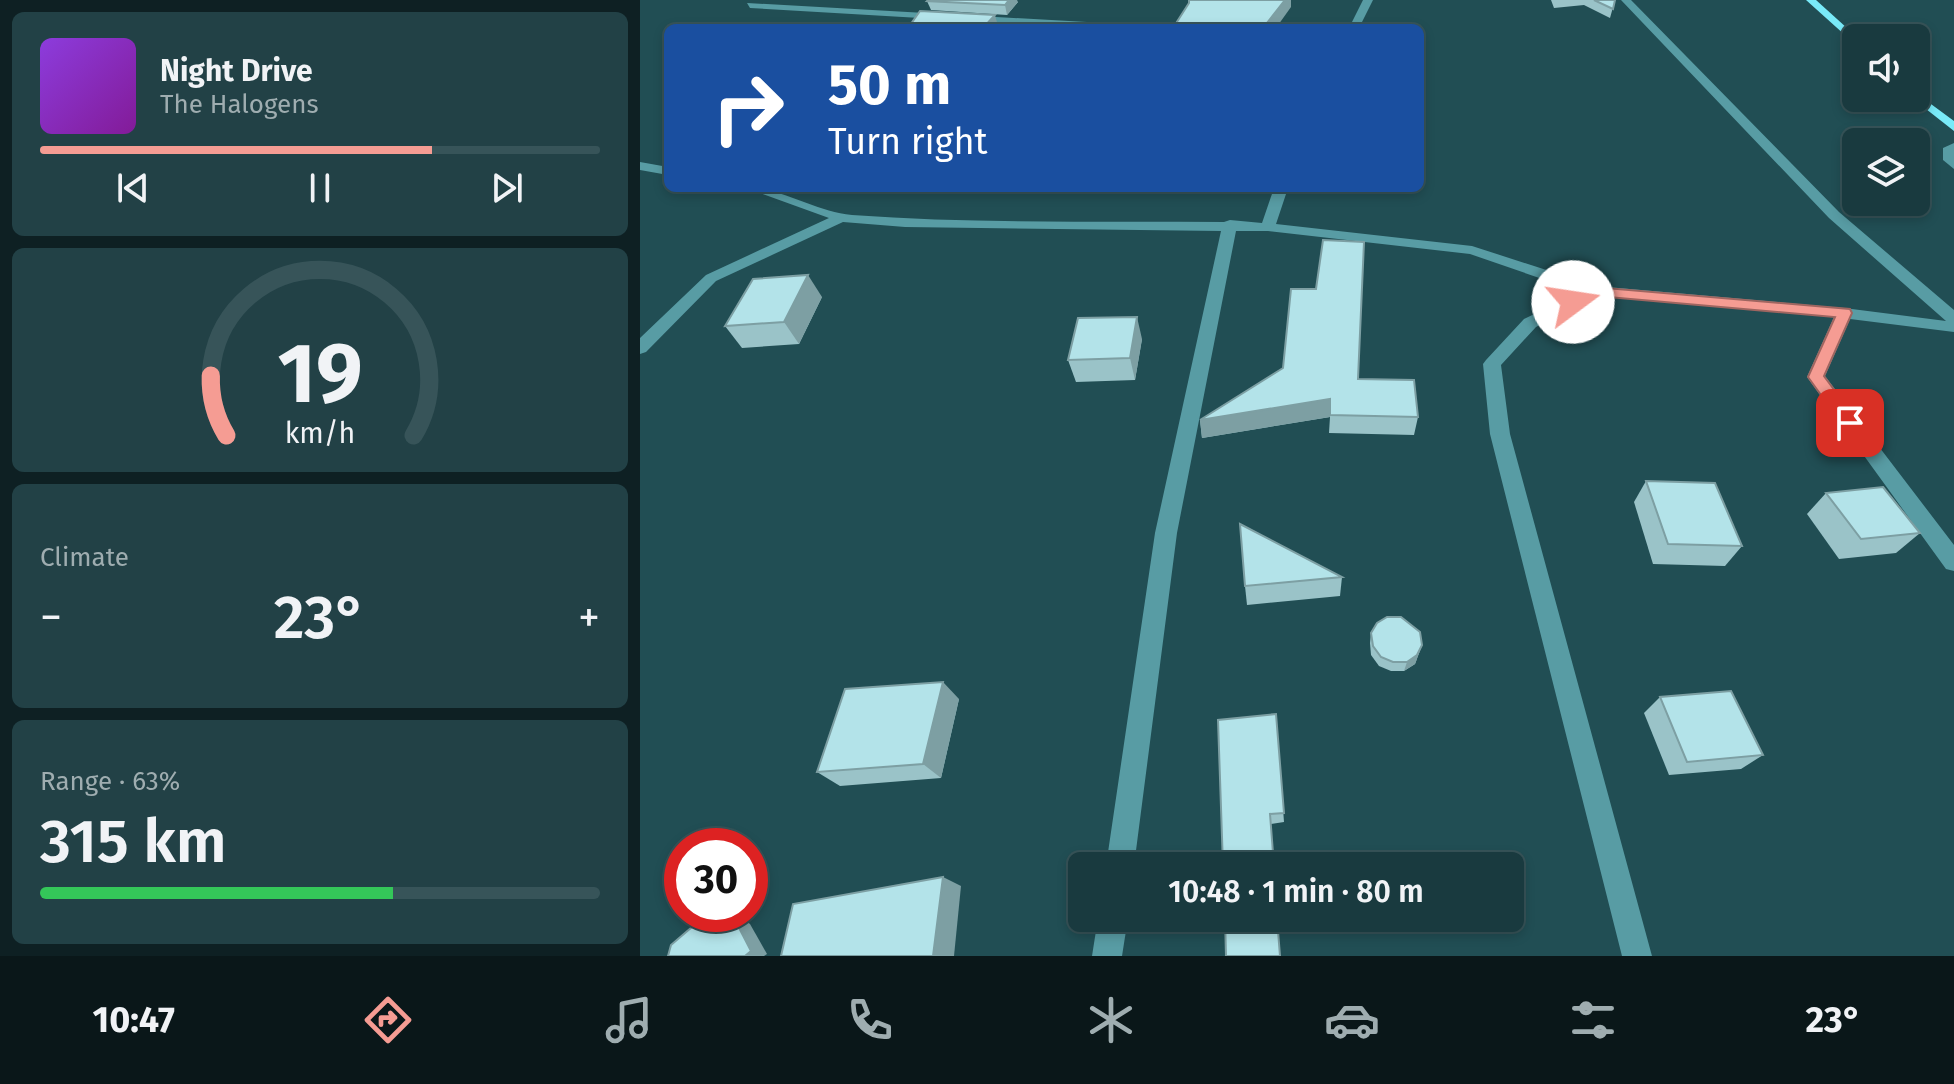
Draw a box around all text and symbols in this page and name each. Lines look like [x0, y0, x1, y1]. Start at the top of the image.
map controls [1842, 24, 1930, 216]
button: sound [1842, 24, 1930, 112]
text: 50 m [828, 52, 951, 119]
text: Night Drive [160, 53, 313, 89]
icon: right [696, 56, 800, 160]
text: The Halogens [160, 89, 319, 120]
text: Turn right [828, 120, 988, 164]
button: layers [1842, 128, 1930, 216]
icon: previous [111, 166, 155, 210]
icon: pause [298, 166, 342, 210]
icon: next [485, 166, 529, 210]
position arrow [1531, 260, 1615, 344]
text: 19 [277, 324, 363, 424]
pin [1816, 389, 1884, 457]
icon: arrive [1828, 401, 1872, 445]
text: km/h [285, 416, 355, 451]
text: Climate [40, 542, 129, 573]
text: 23° [274, 582, 366, 654]
text: − [40, 591, 62, 644]
text: + [578, 591, 600, 644]
text: Range · 63% [40, 766, 180, 797]
text: 315 km [40, 806, 227, 878]
speed limit sign: 30 [664, 828, 768, 932]
text: 10:48 · 1 min · 80 m [1168, 874, 1424, 910]
icon: directions [360, 992, 416, 1048]
icon: music [601, 992, 657, 1048]
icon: phone [842, 992, 898, 1048]
icon: climate [1083, 992, 1139, 1048]
icon: car [1324, 992, 1380, 1048]
icon: filters [1565, 992, 1621, 1048]
text: 10:47 [92, 998, 175, 1042]
text: 23° [1806, 998, 1861, 1042]

